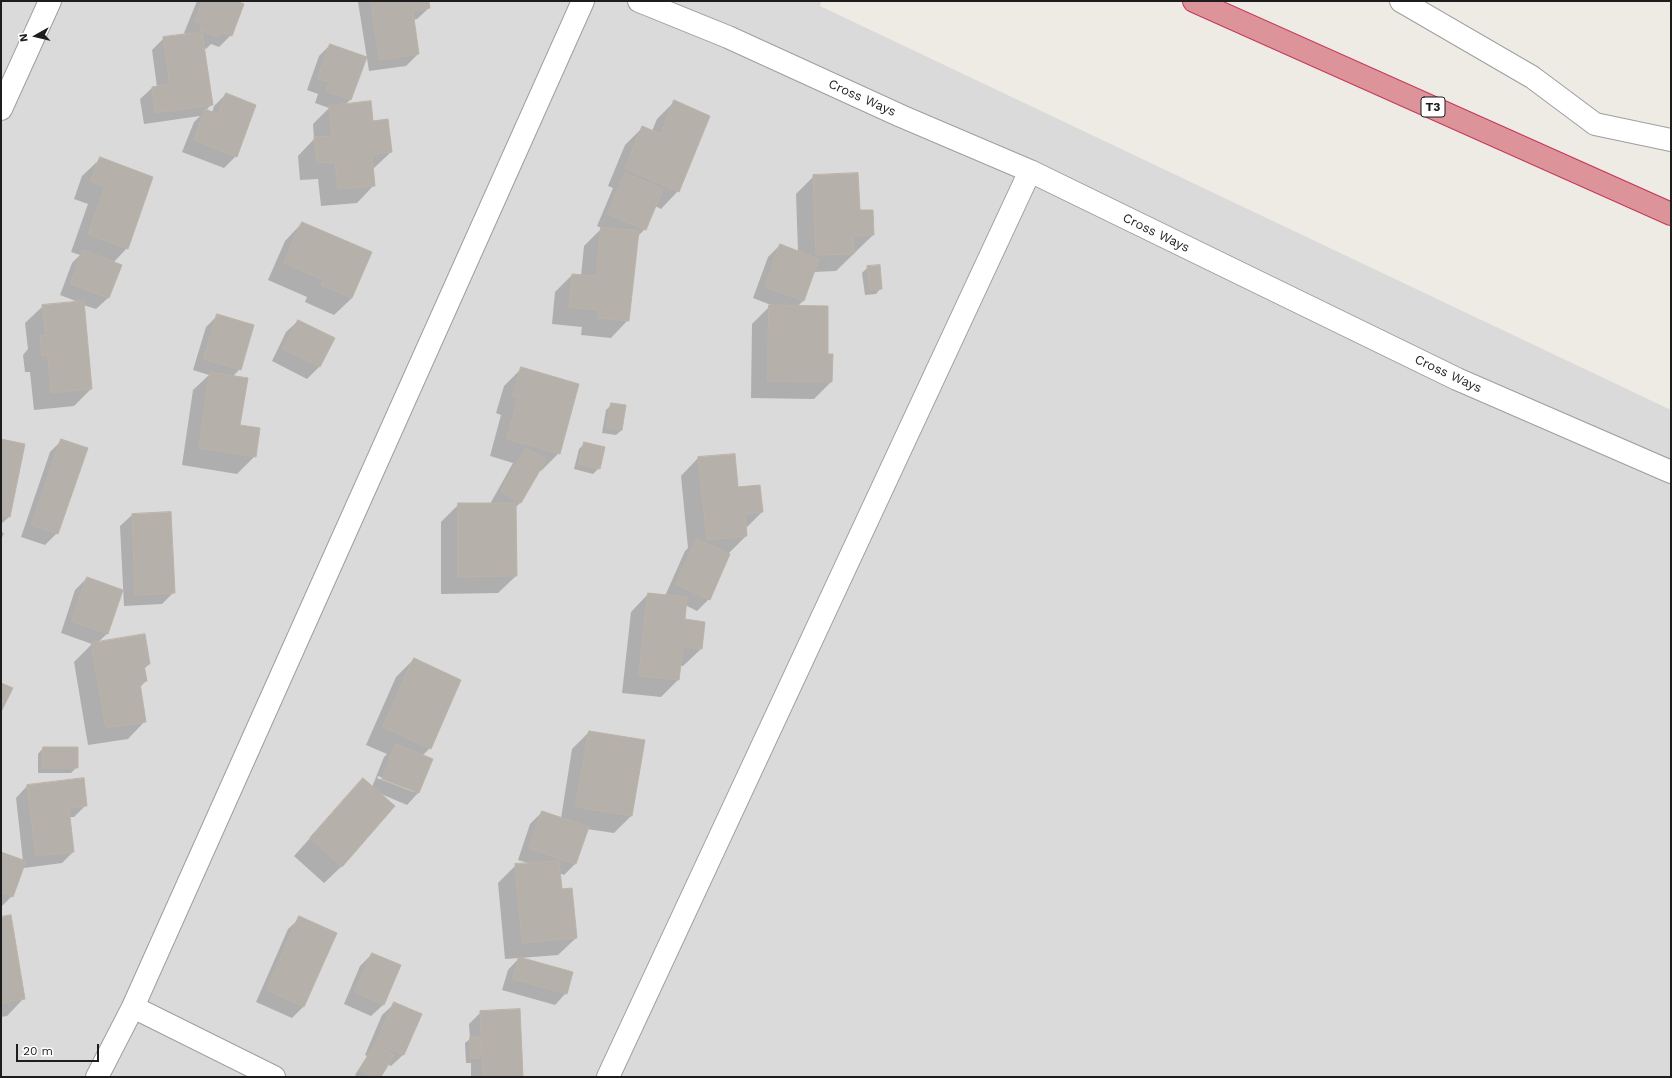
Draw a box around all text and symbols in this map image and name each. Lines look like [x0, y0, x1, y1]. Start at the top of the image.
north arrow [16, 16, 56, 56]
text: N [17, 33, 31, 43]
street label: Cross Ways [826, 76, 898, 120]
road number: T3 [1421, 97, 1445, 117]
street label: Cross Ways [1120, 210, 1192, 256]
street label: Cross Ways [1412, 352, 1484, 396]
scale bar [18, 1036, 101, 1062]
text: 20 m [23, 1044, 53, 1058]

